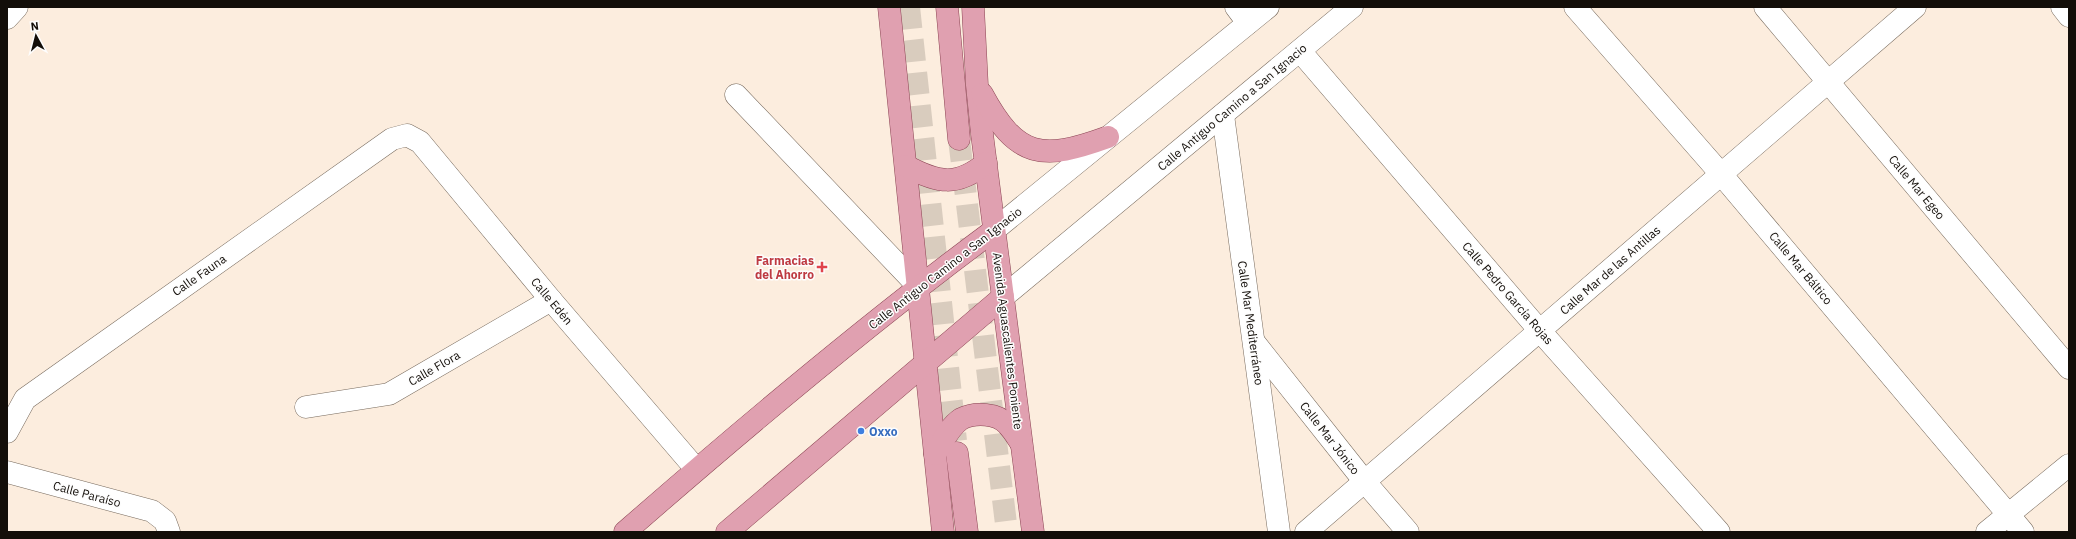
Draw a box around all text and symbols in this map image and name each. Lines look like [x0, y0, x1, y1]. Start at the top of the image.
north arrow [16, 16, 56, 56]
text: N [30, 19, 40, 34]
street label: Calle Antiguo Camino a San Ignacio [1154, 40, 1310, 174]
street label: Calle Mar Egeo [1886, 152, 1949, 223]
street label: Calle Antiguo Camino a San Ignacio [865, 203, 1025, 332]
street label: Calle Mar de las Antillas [1557, 222, 1663, 318]
street label: Calle Mar Báltico [1766, 229, 1836, 308]
street label: Calle Pedro García Rojas [1459, 239, 1557, 347]
street label: Calle Fauna [169, 251, 229, 299]
street label: Avenida Aguascalientes Poniente [990, 252, 1026, 431]
place label: Farmacias del Ahorro [755, 253, 814, 282]
street label: Calle Mar Mediterráneo [1235, 260, 1267, 386]
marker: Farmacias del Ahorro [817, 262, 827, 272]
street label: Calle Edén [528, 274, 576, 328]
street label: Calle Flora [405, 347, 463, 389]
street label: Calle Mar Jónico [1297, 399, 1363, 478]
place label: Oxxo [869, 424, 898, 439]
marker: Oxxo [856, 426, 866, 436]
street label: Calle Paraíso [51, 478, 123, 510]

